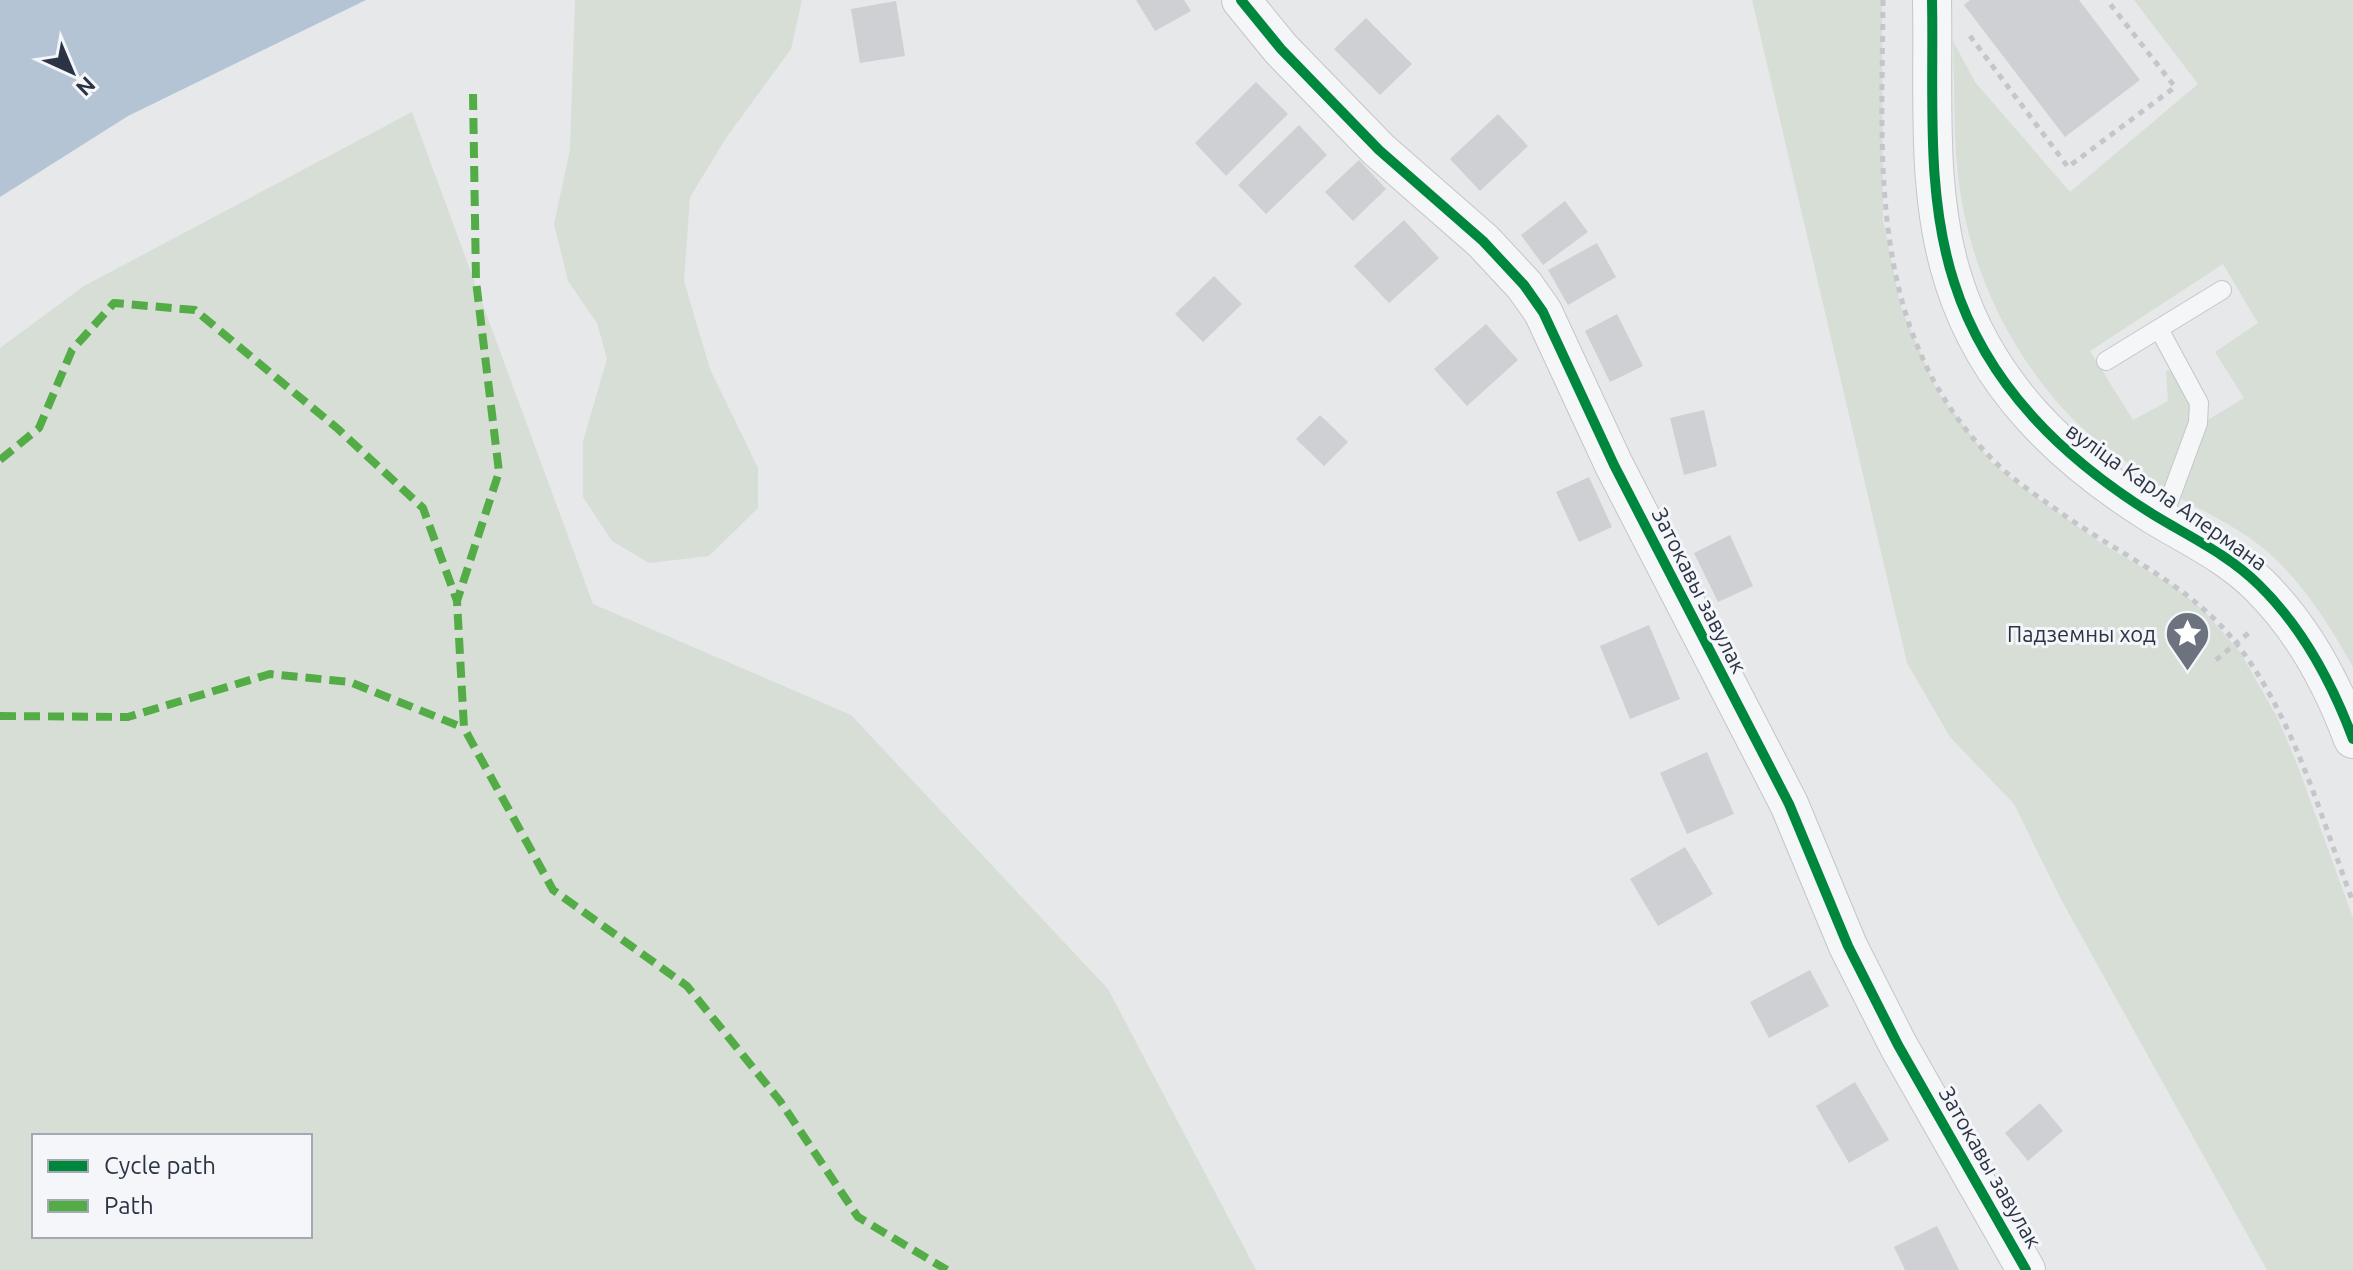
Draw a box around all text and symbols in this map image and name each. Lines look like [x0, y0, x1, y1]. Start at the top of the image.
north arrow [32, 32, 112, 112]
text: N [72, 72, 101, 101]
street label: вуліца Карла Апермана [2062, 417, 2272, 575]
street label: Затокавы завулак [1648, 503, 1752, 677]
place icon: Падземны ход [2163, 609, 2211, 672]
place label: Падземны ход [2007, 621, 2156, 646]
street label: Затокавы завулак [1935, 1082, 2047, 1252]
legend [32, 1134, 312, 1238]
text: Cycle path [104, 1152, 216, 1179]
text: Path [104, 1192, 154, 1219]

